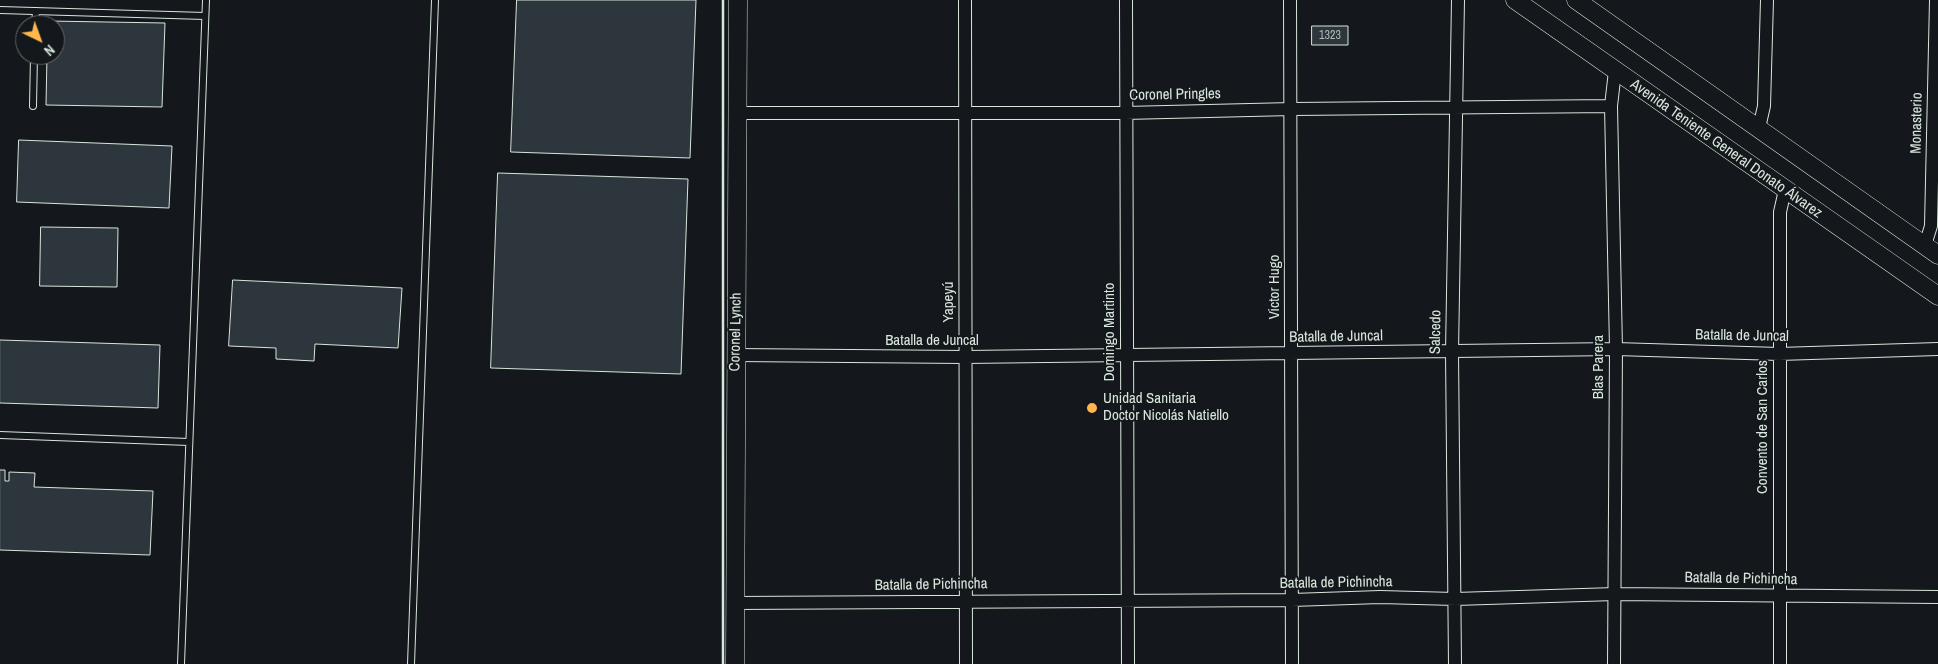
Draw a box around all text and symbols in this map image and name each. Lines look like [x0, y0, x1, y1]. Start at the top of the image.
north arrow [15, 15, 65, 65]
house number: 1323 [1319, 29, 1341, 43]
text: N [40, 41, 58, 60]
street label: Avenida Teniente General Donato Álvarez [1627, 76, 1825, 222]
street label: Coronel Pringles [1129, 85, 1221, 105]
street label: Monasterio [1907, 92, 1927, 154]
street label: Victor Hugo [1266, 255, 1284, 319]
street label: Yapeyú [940, 282, 958, 322]
street label: Domingo Martinto [1101, 283, 1119, 381]
street label: Coronel Lynch [726, 292, 746, 372]
street label: Salcedo [1427, 310, 1445, 354]
street label: Batalla de Juncal [1695, 326, 1789, 346]
street label: Batalla de Juncal [1289, 327, 1383, 347]
street label: Batalla de Juncal [885, 332, 979, 350]
street label: Blas Parera [1590, 335, 1608, 399]
street label: Convento de San Carlos [1754, 360, 1772, 494]
place label: Unidad Sanitaria Doctor Nicolás Natiello [1103, 390, 1229, 425]
marker: Unidad Sanitaria Doctor Nicolás Natiello [1085, 401, 1099, 415]
street label: Batalla de Pichincha [1684, 569, 1798, 589]
street label: Batalla de Pichincha [1279, 573, 1393, 593]
street label: Batalla de Pichincha [874, 575, 988, 595]

